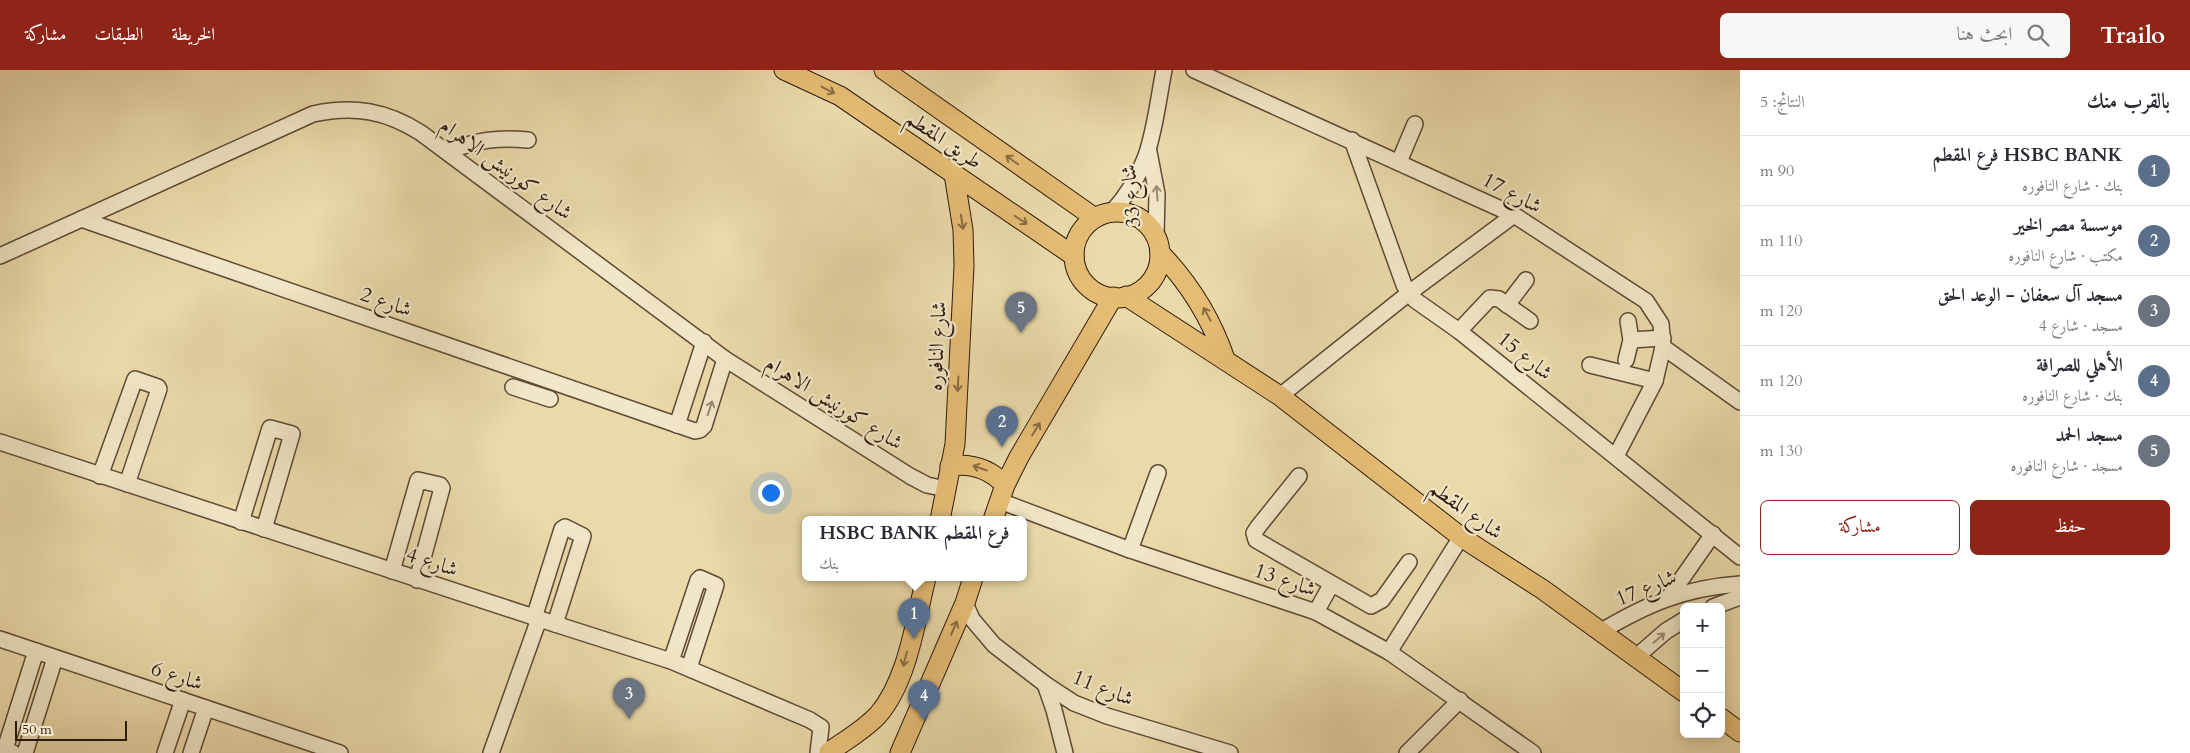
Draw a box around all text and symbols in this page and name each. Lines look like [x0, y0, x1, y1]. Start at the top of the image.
search box [1720, 13, 2070, 58]
text: Trailo [2100, 19, 2165, 52]
text: ابحث هنا [1957, 21, 2012, 47]
icon: search [2024, 21, 2052, 49]
text: مشاركة [25, 22, 66, 47]
text: الطبقات [94, 22, 143, 47]
text: الخريطة [171, 22, 215, 47]
one-way arrow [820, 86, 835, 95]
text: بالقرب منك [2087, 87, 2170, 116]
text: النتائج: 5 [1760, 91, 1805, 113]
street label: طريق المقطم [897, 104, 988, 180]
street label: شارع كورنيش الاهرام [432, 111, 578, 229]
text: HSBC BANK فرع المقطم [1933, 142, 2123, 168]
one-way arrow [1005, 155, 1019, 165]
text: 90 m [1760, 160, 1794, 182]
text: 1 [2150, 160, 2158, 182]
street label: شارع 33 [1114, 163, 1151, 229]
street label: شارع 17 [1476, 165, 1547, 223]
text: بنك · شارع النافوره [2022, 175, 2123, 197]
one-way arrow [1152, 186, 1161, 202]
text: موسسة مصر الخير [2014, 212, 2123, 238]
one-way arrow [957, 214, 967, 230]
one-way arrow [1014, 215, 1028, 225]
text: 110 m [1760, 230, 1802, 252]
text: 2 [2150, 230, 2158, 252]
text: مكتب · شارع النافوره [2008, 245, 2123, 267]
street label: شارع 2 [355, 280, 416, 327]
text: مسجد آل سعفان - الوعد الحق [1937, 282, 2123, 308]
pin: 5 [1005, 292, 1037, 333]
street label: شارع النافوره [920, 300, 957, 392]
text: 120 m [1760, 300, 1802, 322]
text: 3 [2150, 300, 2158, 322]
one-way arrow [1201, 308, 1211, 322]
text: مسجد · شارع 4 [2039, 315, 2123, 337]
street label: شارع 15 [1489, 325, 1559, 390]
street label: شارع كورنيش الاهرام [758, 349, 908, 460]
text: الأهلي للصرافة [2036, 352, 2123, 378]
text: 120 m [1760, 370, 1802, 392]
text: 4 [2150, 370, 2158, 392]
one-way arrow [953, 376, 962, 392]
text: بنك · شارع النافوره [2022, 385, 2123, 407]
one-way arrow [705, 400, 715, 416]
pin: 2 [986, 406, 1018, 447]
one-way arrow [1031, 422, 1041, 436]
text: مسجد الحمد [2055, 422, 2123, 448]
text: 130 m [1760, 440, 1802, 462]
text: 5 [2150, 440, 2158, 462]
text: مسجد · شارع النافوره [2011, 455, 2123, 477]
one-way arrow [972, 463, 988, 473]
street label: شارع المقطم [1420, 473, 1509, 551]
your location [758, 480, 784, 506]
button: مشاركة [1760, 500, 1960, 555]
button: حفظ [1970, 500, 2170, 555]
popup [802, 516, 1027, 581]
text: HSBC BANK فرع المقطم [819, 520, 1010, 546]
street label: شارع 4 [401, 540, 462, 587]
text: بنك [819, 553, 839, 575]
street label: شارع 13 [1249, 556, 1320, 607]
street label: شارع 17 [1611, 563, 1682, 616]
pin: 1 [898, 598, 930, 639]
map controls [1680, 603, 1725, 738]
button: + [1680, 603, 1725, 648]
one-way arrow [949, 621, 959, 636]
one-way arrow [1652, 632, 1665, 643]
button: − [1680, 648, 1725, 693]
one-way arrow [900, 650, 909, 666]
street label: شارع 6 [146, 654, 207, 701]
street label: شارع 11 [1067, 663, 1138, 716]
pin: 3 [613, 678, 645, 719]
pin: 4 [908, 680, 940, 721]
button: locate [1680, 693, 1725, 738]
scale bar [15, 718, 128, 741]
text: 50 m [22, 720, 52, 739]

